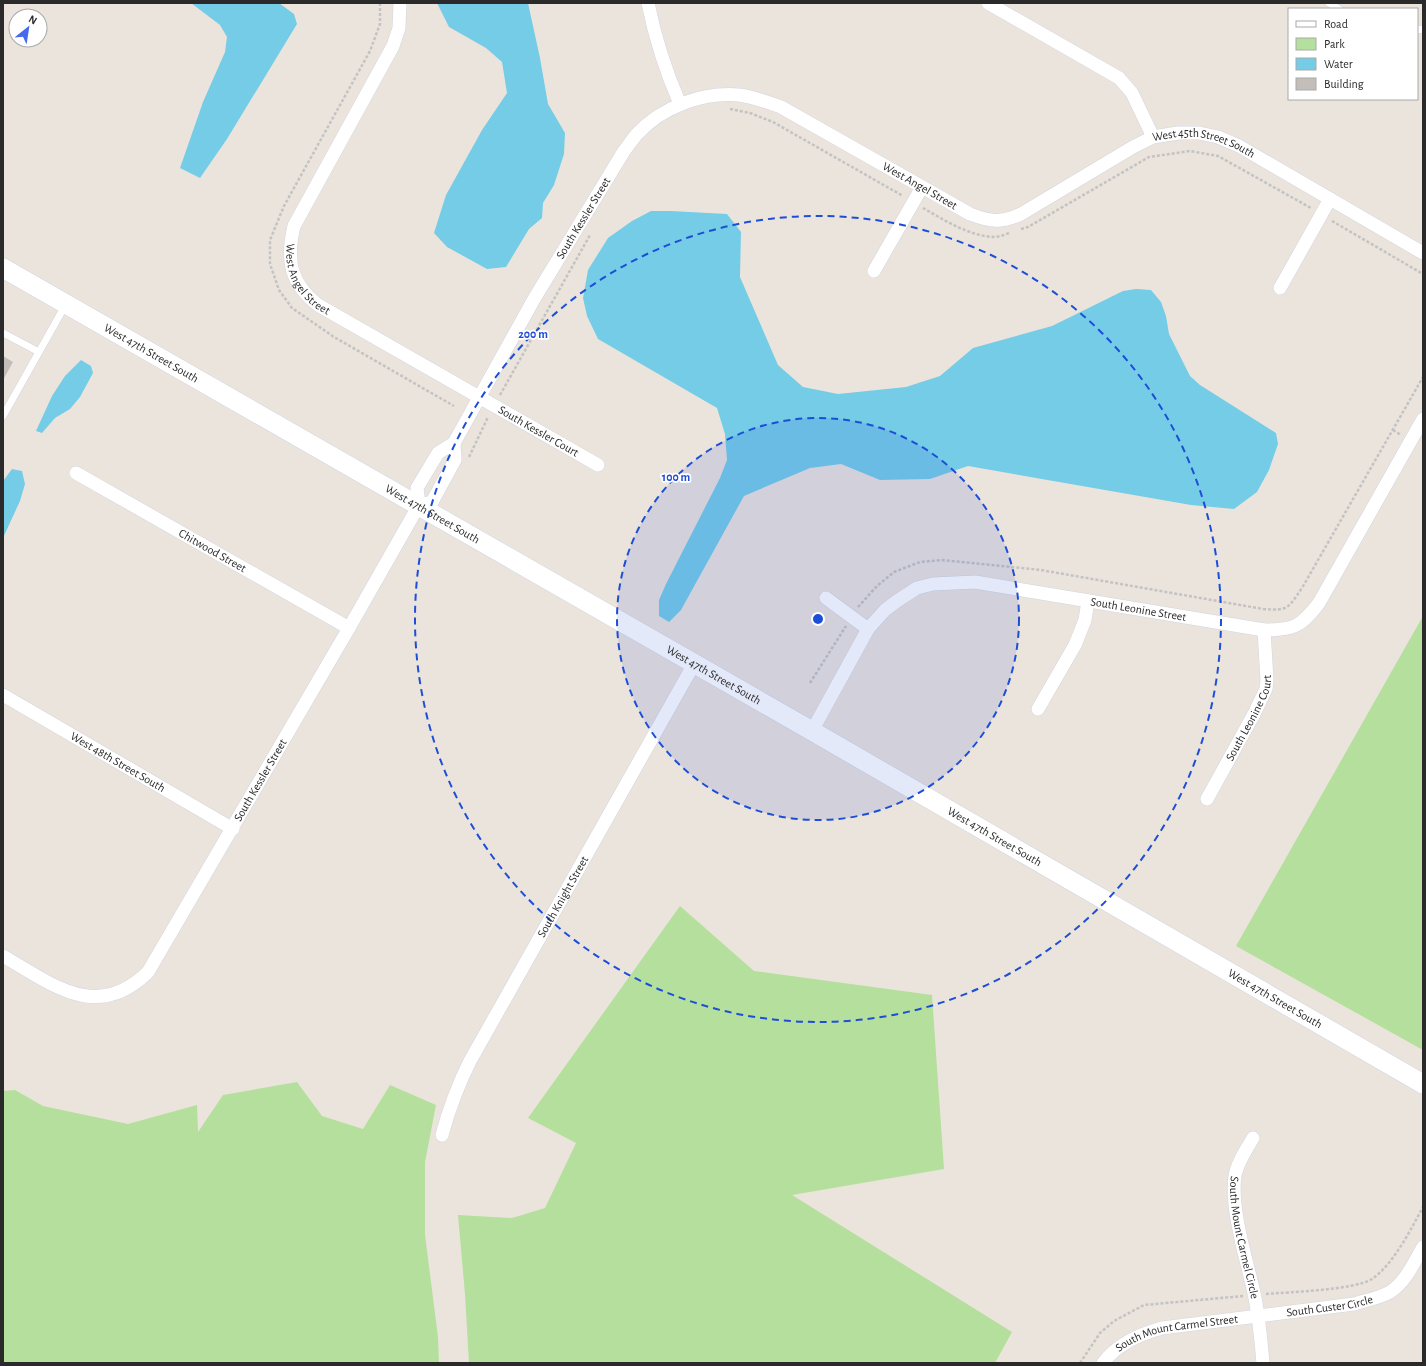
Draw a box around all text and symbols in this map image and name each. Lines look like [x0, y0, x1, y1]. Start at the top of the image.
north arrow [8, 8, 48, 48]
legend [1288, 8, 1418, 100]
text: N [27, 13, 39, 26]
text: Road [1324, 18, 1348, 30]
text: Park [1324, 38, 1345, 50]
text: Water [1324, 58, 1353, 70]
text: Building [1324, 78, 1364, 90]
street label: West 45th Street South [1151, 127, 1257, 160]
street label: West Angel Street [881, 160, 959, 212]
street label: South Kessler Street [554, 175, 613, 261]
street label: West Angel Street [284, 243, 332, 317]
street label: West 47th Street South [102, 321, 201, 385]
text: 200 m [518, 328, 548, 340]
street label: South Kessler Court [496, 403, 581, 459]
text: 100 m [662, 471, 690, 483]
street label: West 47th Street South [383, 482, 482, 546]
street label: Chitwood Street [177, 527, 248, 574]
street label: South Leonine Street [1090, 595, 1187, 623]
centre of rings [811, 612, 825, 626]
street label: West 47th Street South [665, 643, 763, 707]
street label: South Leonine Court [1223, 674, 1273, 763]
street label: West 48th Street South [69, 730, 167, 794]
street label: South Kessler Street [232, 737, 289, 823]
street label: West 47th Street South [945, 805, 1044, 868]
street label: South Knight Street [535, 854, 590, 939]
street label: West 47th Street South [1226, 967, 1324, 1030]
street label: South Mount Carmel Circle [1228, 1176, 1261, 1300]
street label: South Custer Circle [1286, 1293, 1374, 1318]
street label: South Mount Carmel Street [1113, 1313, 1239, 1354]

